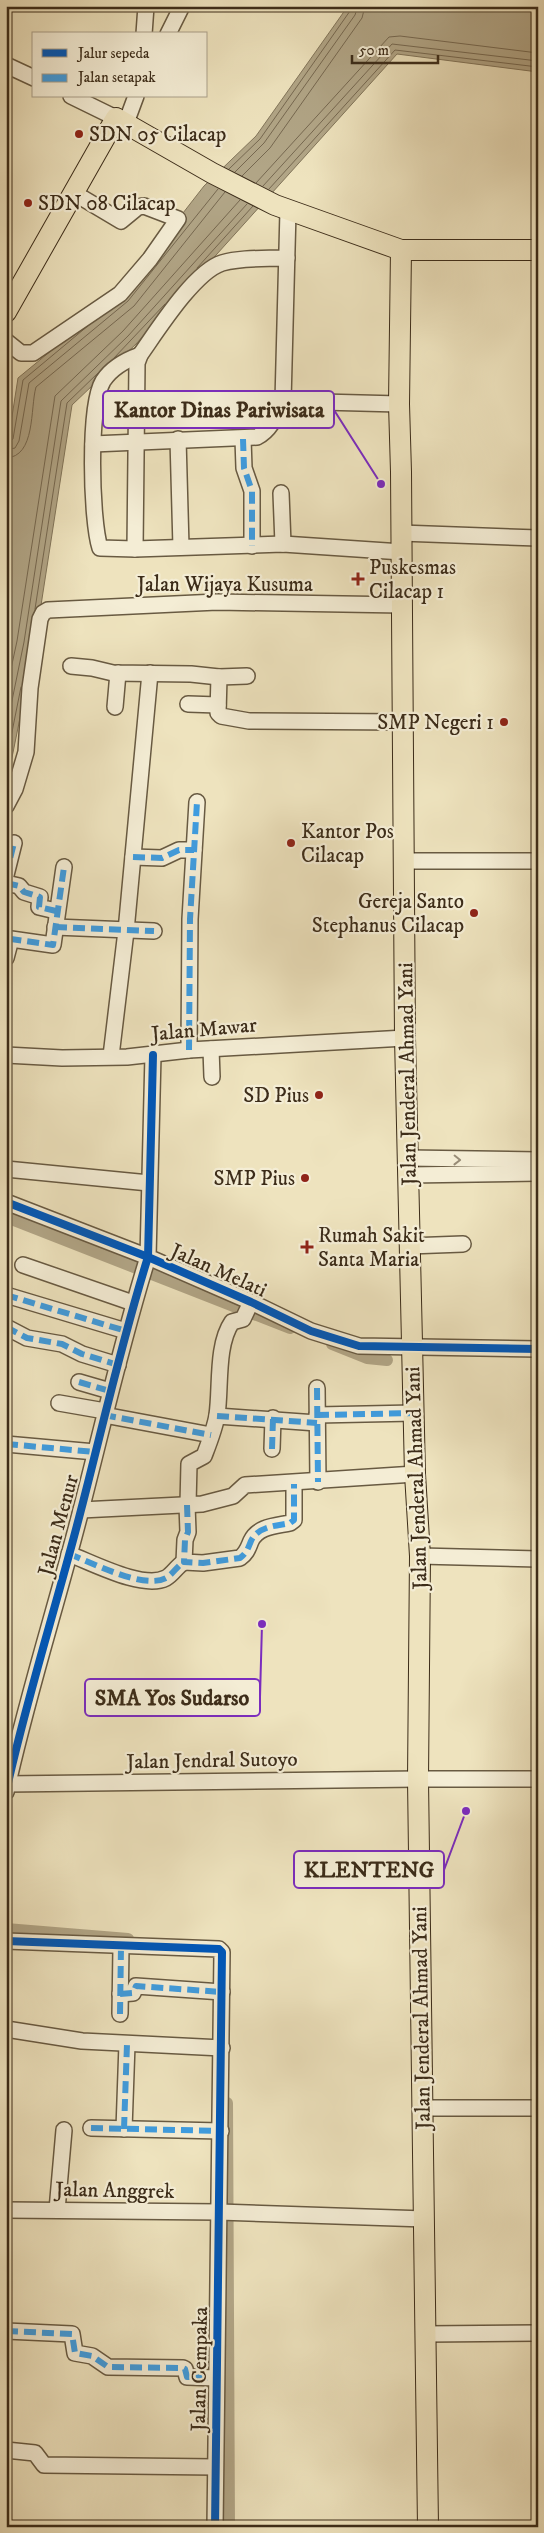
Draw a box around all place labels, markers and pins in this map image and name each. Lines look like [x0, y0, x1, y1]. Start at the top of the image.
place label: SDN 05 Cilacap [89, 122, 226, 148]
marker: SDN 05 Cilacap [73, 128, 85, 140]
place label: SDN 08 Cilacap [38, 191, 175, 217]
marker: SDN 08 Cilacap [22, 197, 34, 209]
callout: Kantor Dinas Pariwisata [103, 391, 334, 428]
place label: Puskesmas Cilacap 1 [369, 555, 456, 605]
marker: Puskesmas Cilacap 1 [351, 572, 365, 586]
place label: SMP Negeri 1 [377, 710, 494, 736]
marker: SMP Negeri 1 [498, 716, 510, 728]
place label: Kantor Pos Cilacap [301, 819, 394, 869]
marker: Kantor Pos Cilacap [285, 837, 297, 849]
place label: Gereja Santo Stephanus Cilacap [312, 889, 464, 939]
marker: Gereja Santo Stephanus Cilacap [468, 907, 480, 919]
place label: SD Pius [243, 1083, 309, 1109]
marker: SD Pius [313, 1089, 325, 1101]
place label: SMP Pius [213, 1166, 295, 1192]
marker: SMP Pius [299, 1172, 311, 1184]
place label: Rumah Sakit Santa Maria [318, 1223, 425, 1273]
marker: Rumah Sakit Santa Maria [300, 1240, 314, 1254]
callout: SMA Yos Sudarso [85, 1679, 260, 1716]
callout: KLENTENG [294, 1851, 444, 1888]

